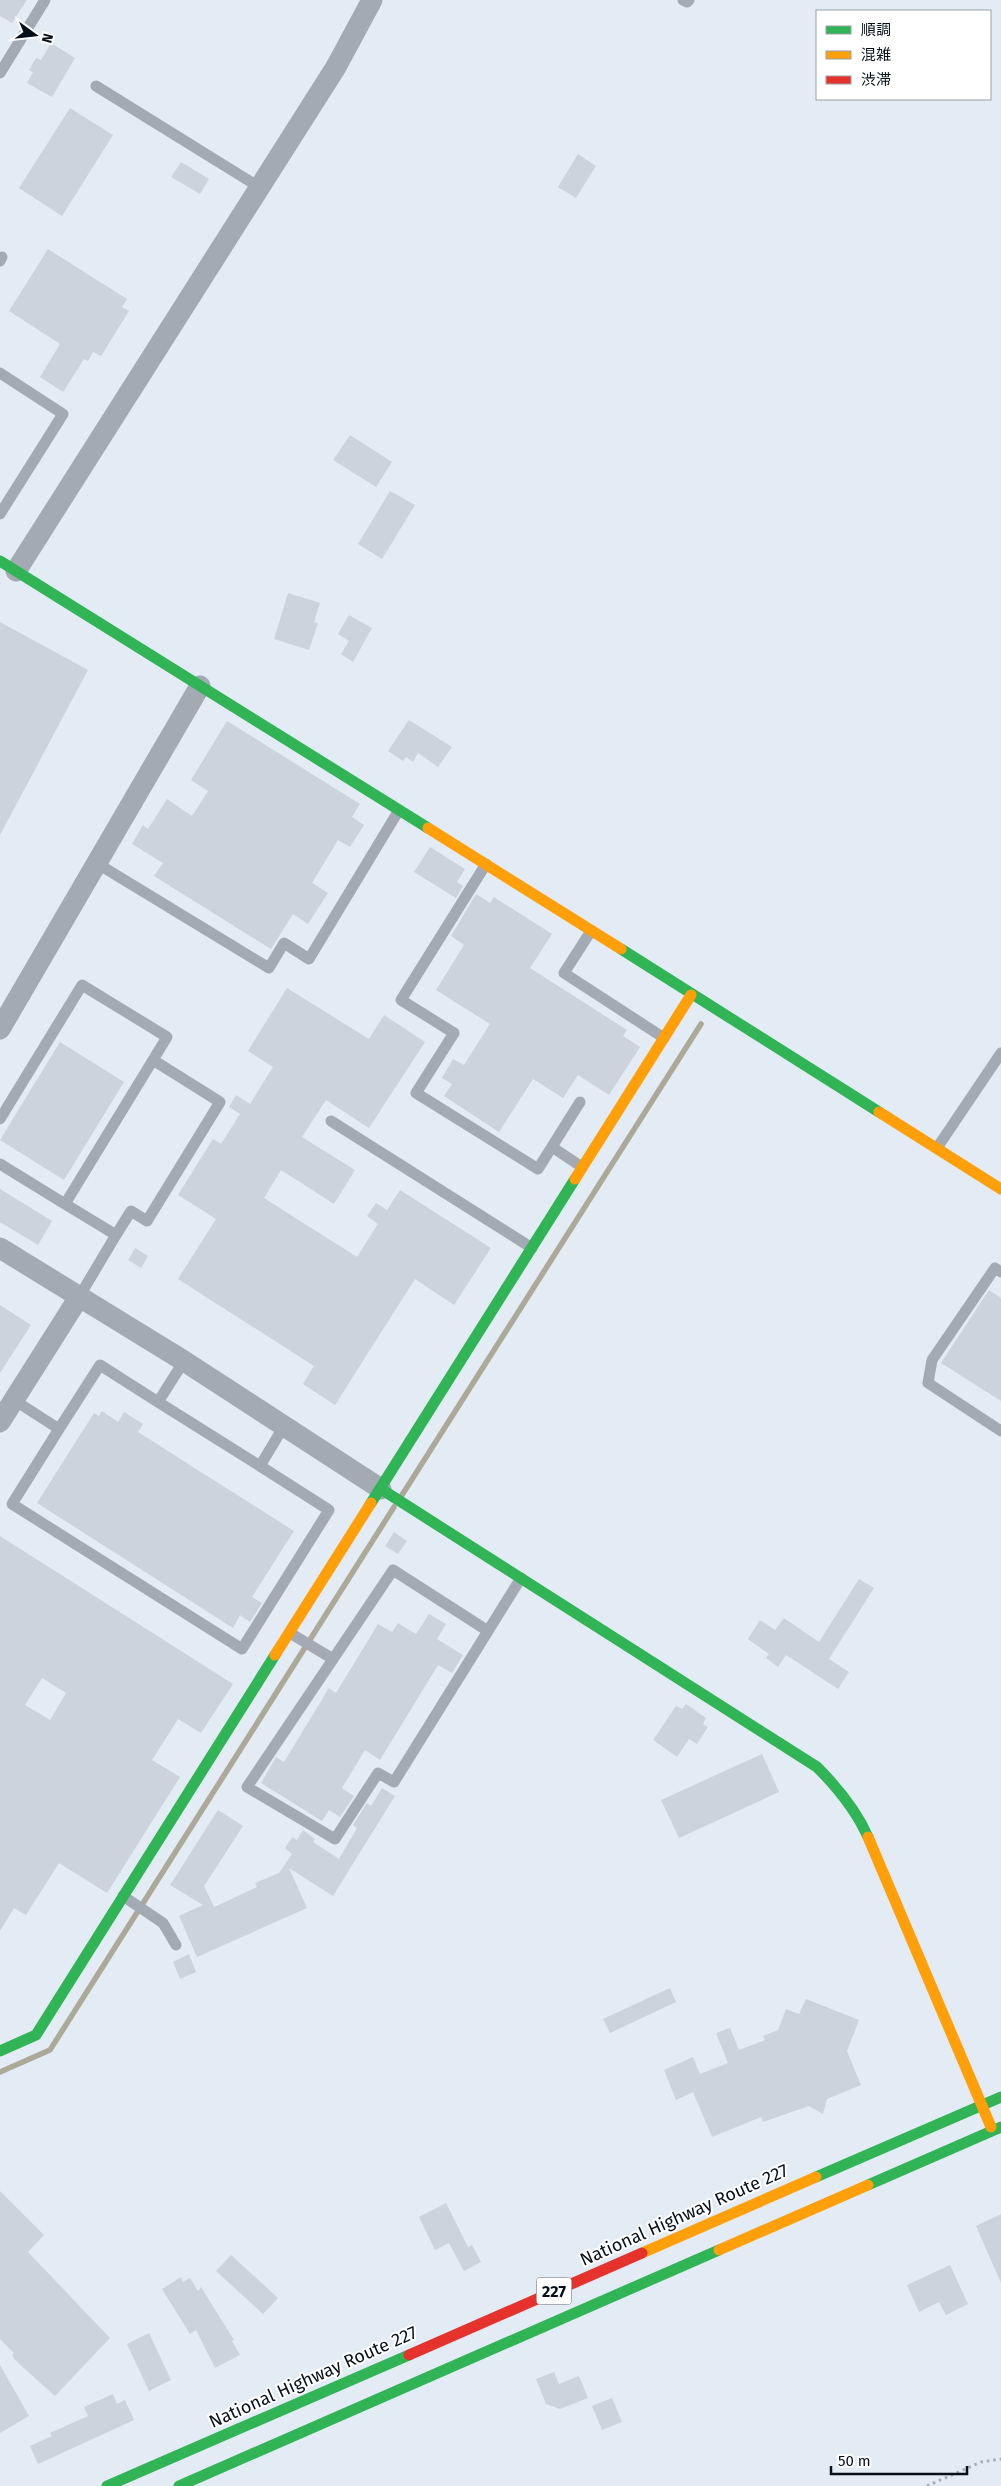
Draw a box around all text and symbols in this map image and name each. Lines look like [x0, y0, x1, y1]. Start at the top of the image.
north arrow [10, 10, 60, 60]
legend [816, 10, 991, 100]
text: 順調 [861, 21, 891, 39]
text: N [38, 32, 56, 45]
text: 混雑 [861, 46, 891, 64]
text: 渋滞 [861, 71, 891, 89]
street label: National Highway Route 227 [577, 2159, 791, 2271]
road number: 227 [536, 2278, 572, 2304]
street label: National Highway Route 227 [206, 2321, 420, 2433]
scale bar [831, 2444, 967, 2476]
text: 50 m [838, 2452, 871, 2470]

